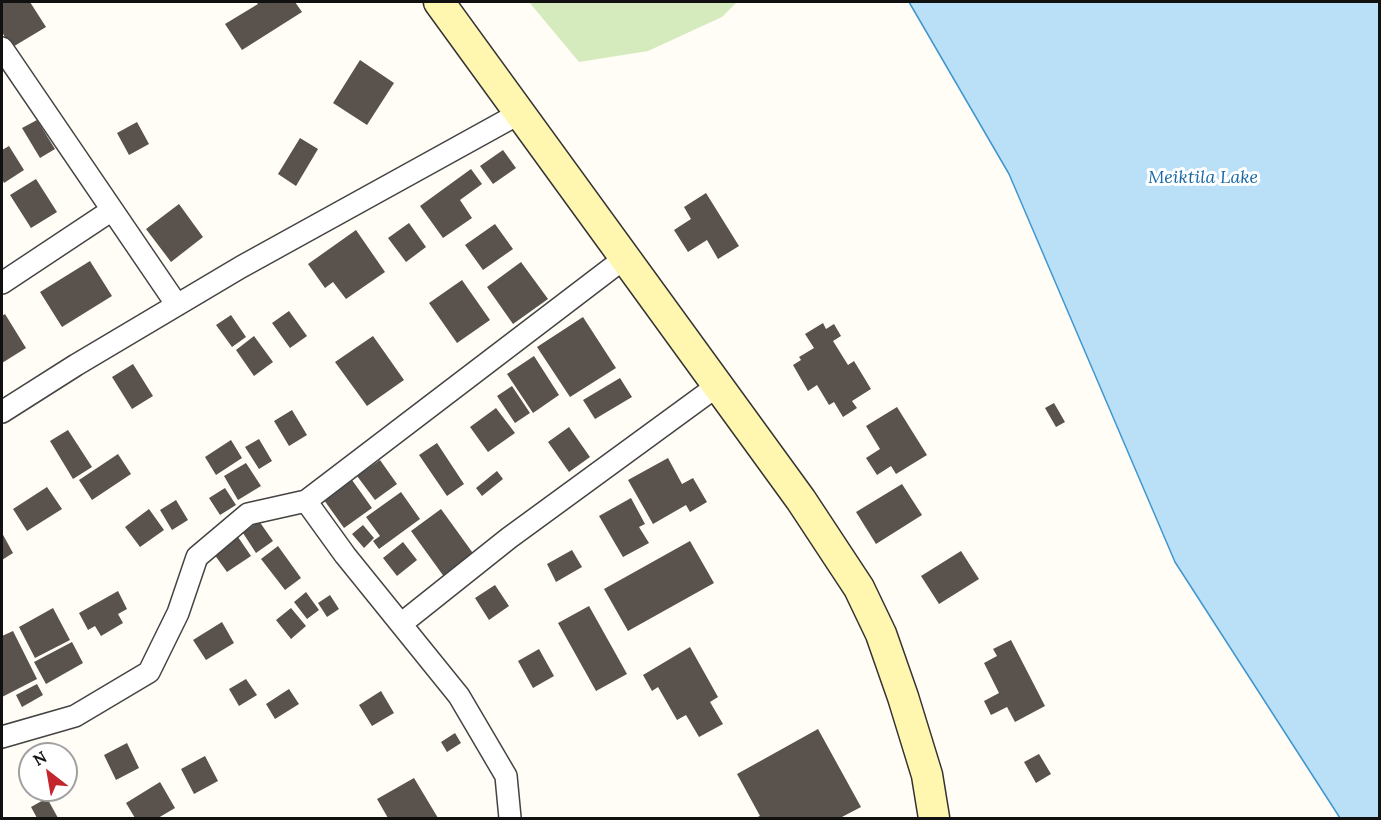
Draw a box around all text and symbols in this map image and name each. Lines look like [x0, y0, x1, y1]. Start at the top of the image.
water label: Meiktila Lake [1148, 167, 1258, 189]
north arrow [18, 742, 78, 802]
text: N [29, 747, 50, 770]

